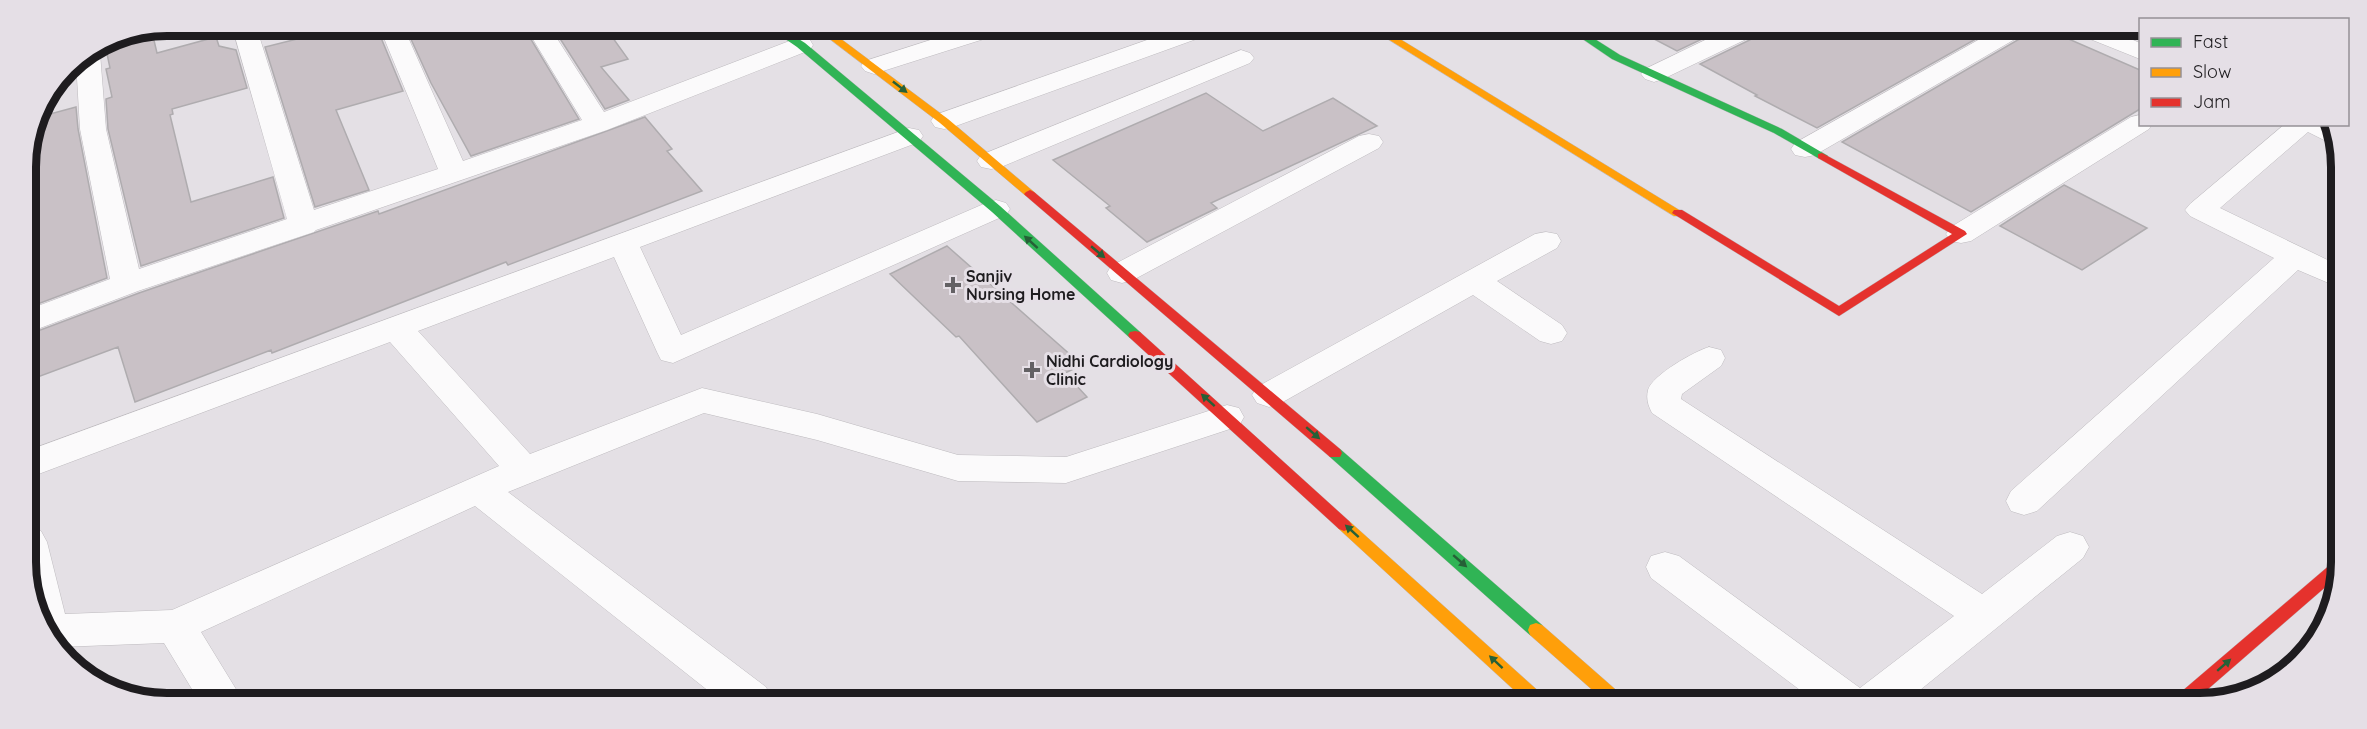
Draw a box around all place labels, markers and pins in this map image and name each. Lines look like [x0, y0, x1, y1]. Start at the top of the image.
place label: Sanjiv Nursing Home [966, 266, 1076, 304]
marker: Sanjiv Nursing Home [944, 276, 962, 294]
place label: Nidhi Cardiology Clinic [1046, 351, 1173, 389]
marker: Nidhi Cardiology Clinic [1023, 361, 1041, 379]

